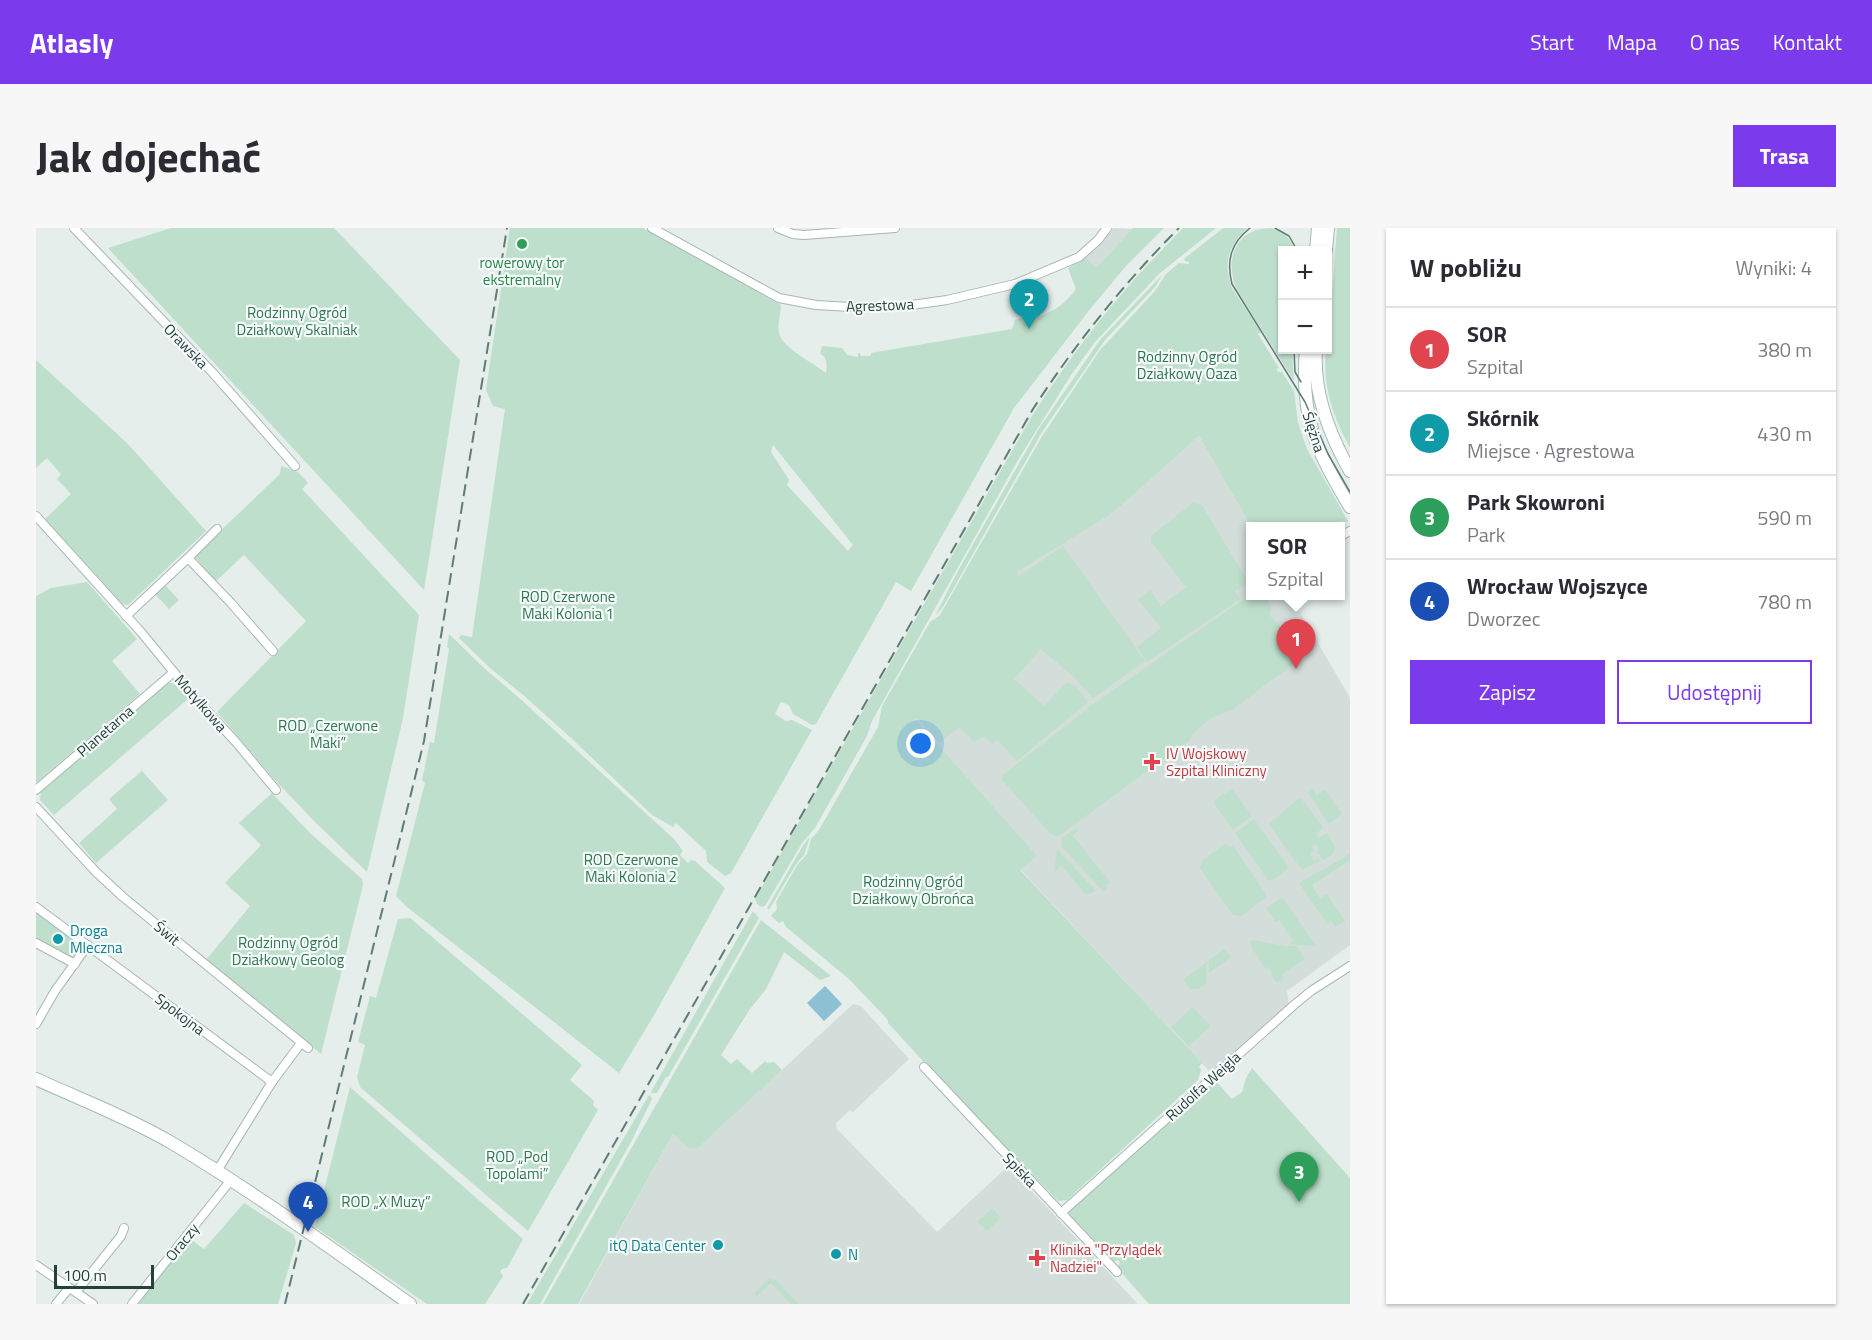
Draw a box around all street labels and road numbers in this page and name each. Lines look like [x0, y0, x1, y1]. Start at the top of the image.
street label: Agrestowa [846, 292, 915, 318]
street label: Orawska [158, 318, 214, 374]
street label: Ślężna [1297, 409, 1332, 456]
street label: Motylkowa [169, 669, 233, 737]
street label: Planetarna [71, 699, 139, 762]
street label: Świt [149, 915, 186, 951]
street label: Spokojna [150, 987, 210, 1041]
street label: Rudolfa Weigla [1160, 1045, 1246, 1126]
street label: Spiska [998, 1147, 1043, 1193]
street label: Oraczy [159, 1218, 205, 1266]

